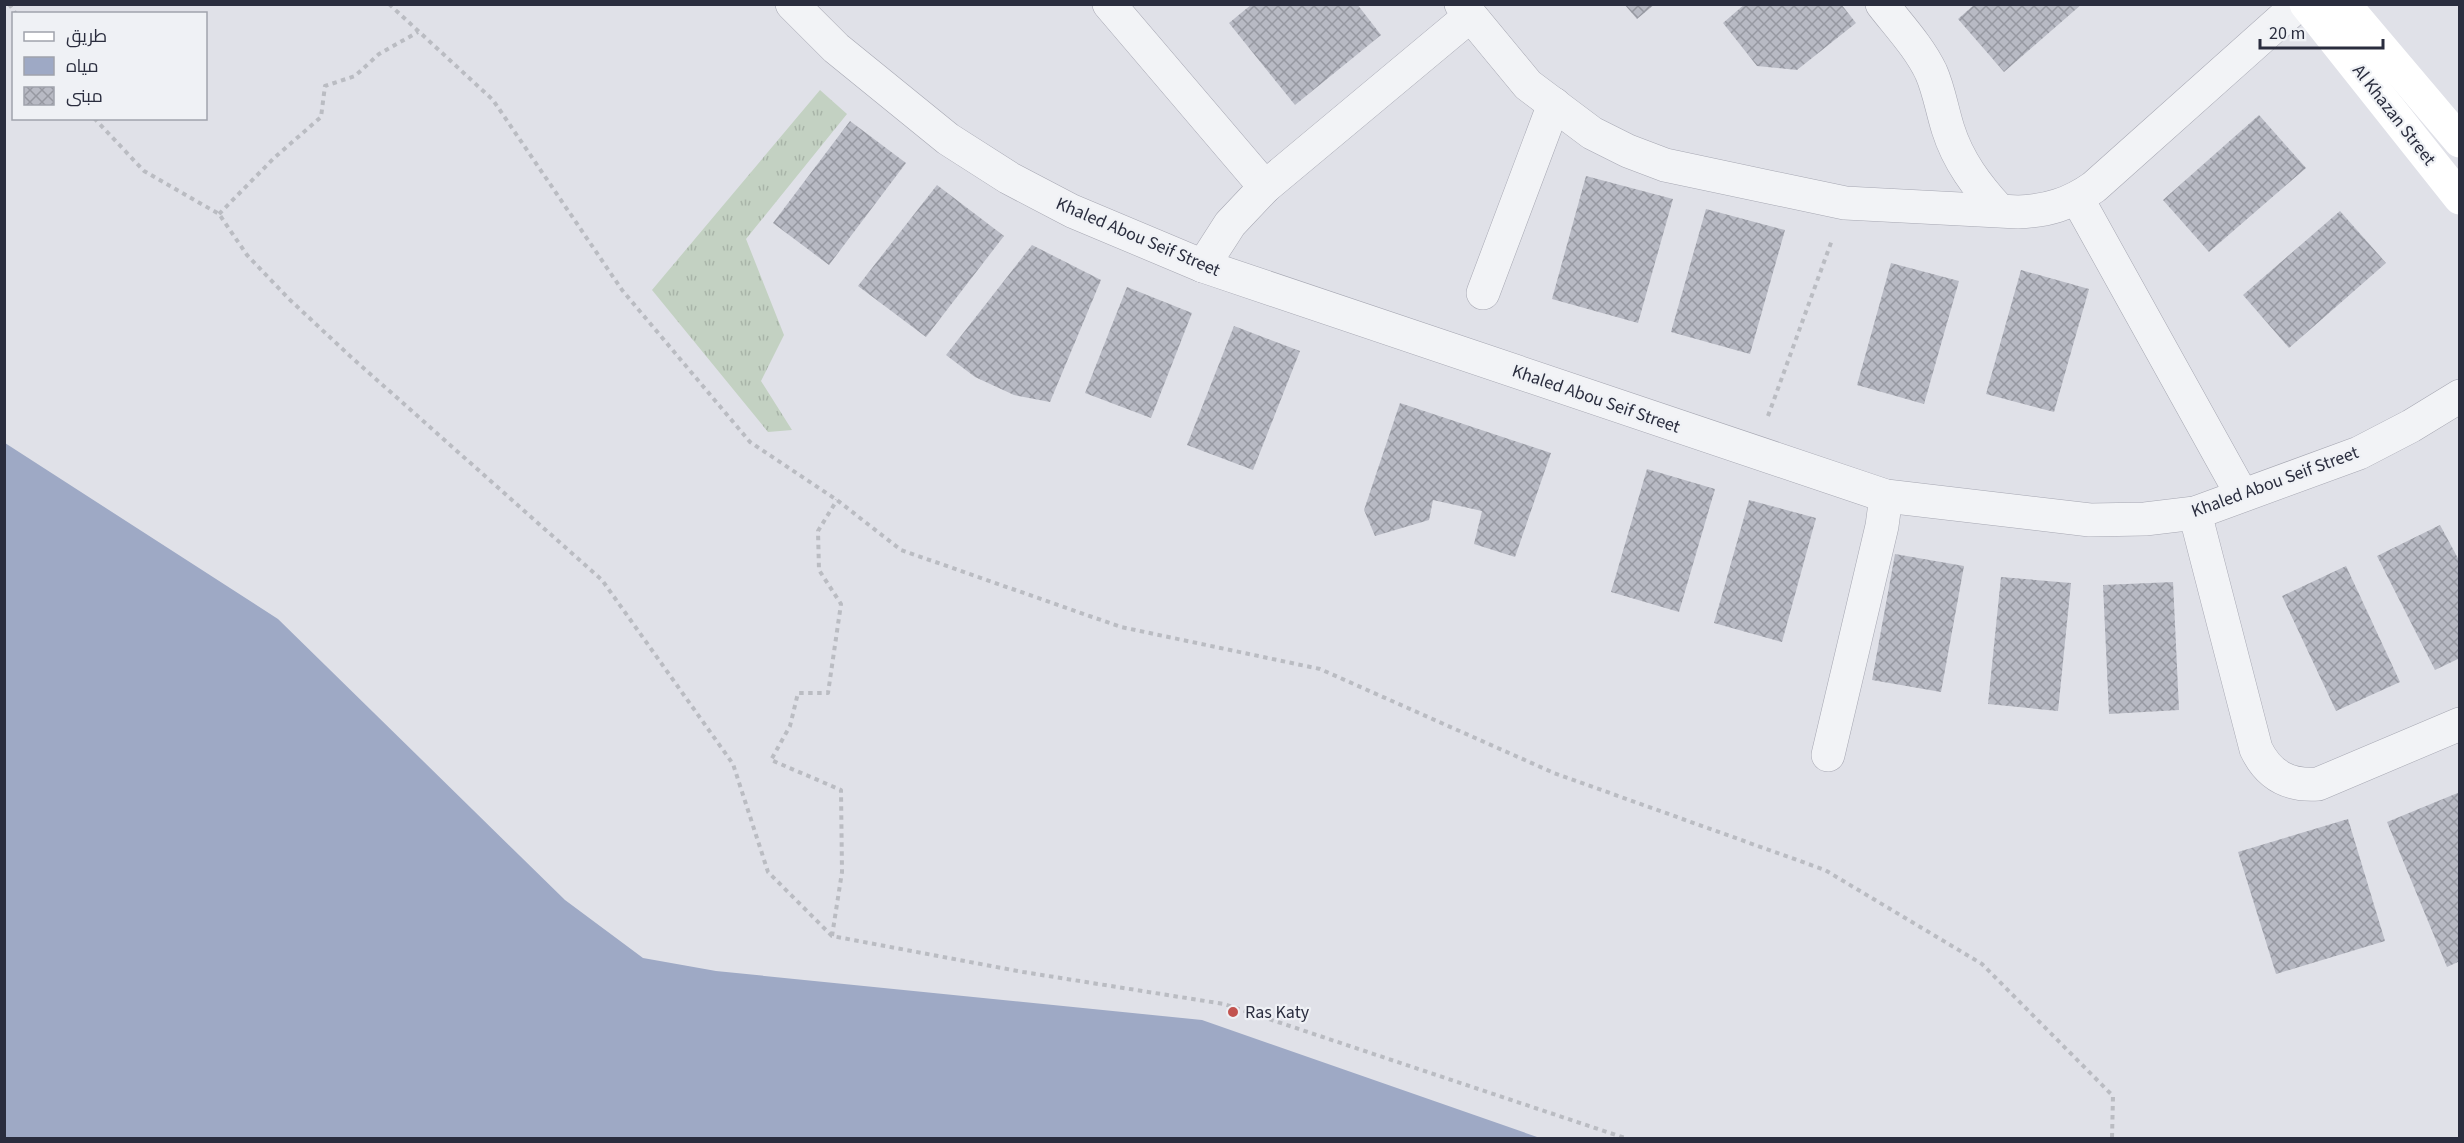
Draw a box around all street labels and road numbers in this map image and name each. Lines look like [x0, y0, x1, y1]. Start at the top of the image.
street label: Al Khazan Street [2347, 59, 2441, 171]
street label: Khaled Abou Seif Street [1052, 191, 1224, 283]
street label: Khaled Abou Seif Street [1509, 358, 1683, 440]
street label: Khaled Abou Seif Street [2188, 440, 2362, 524]

